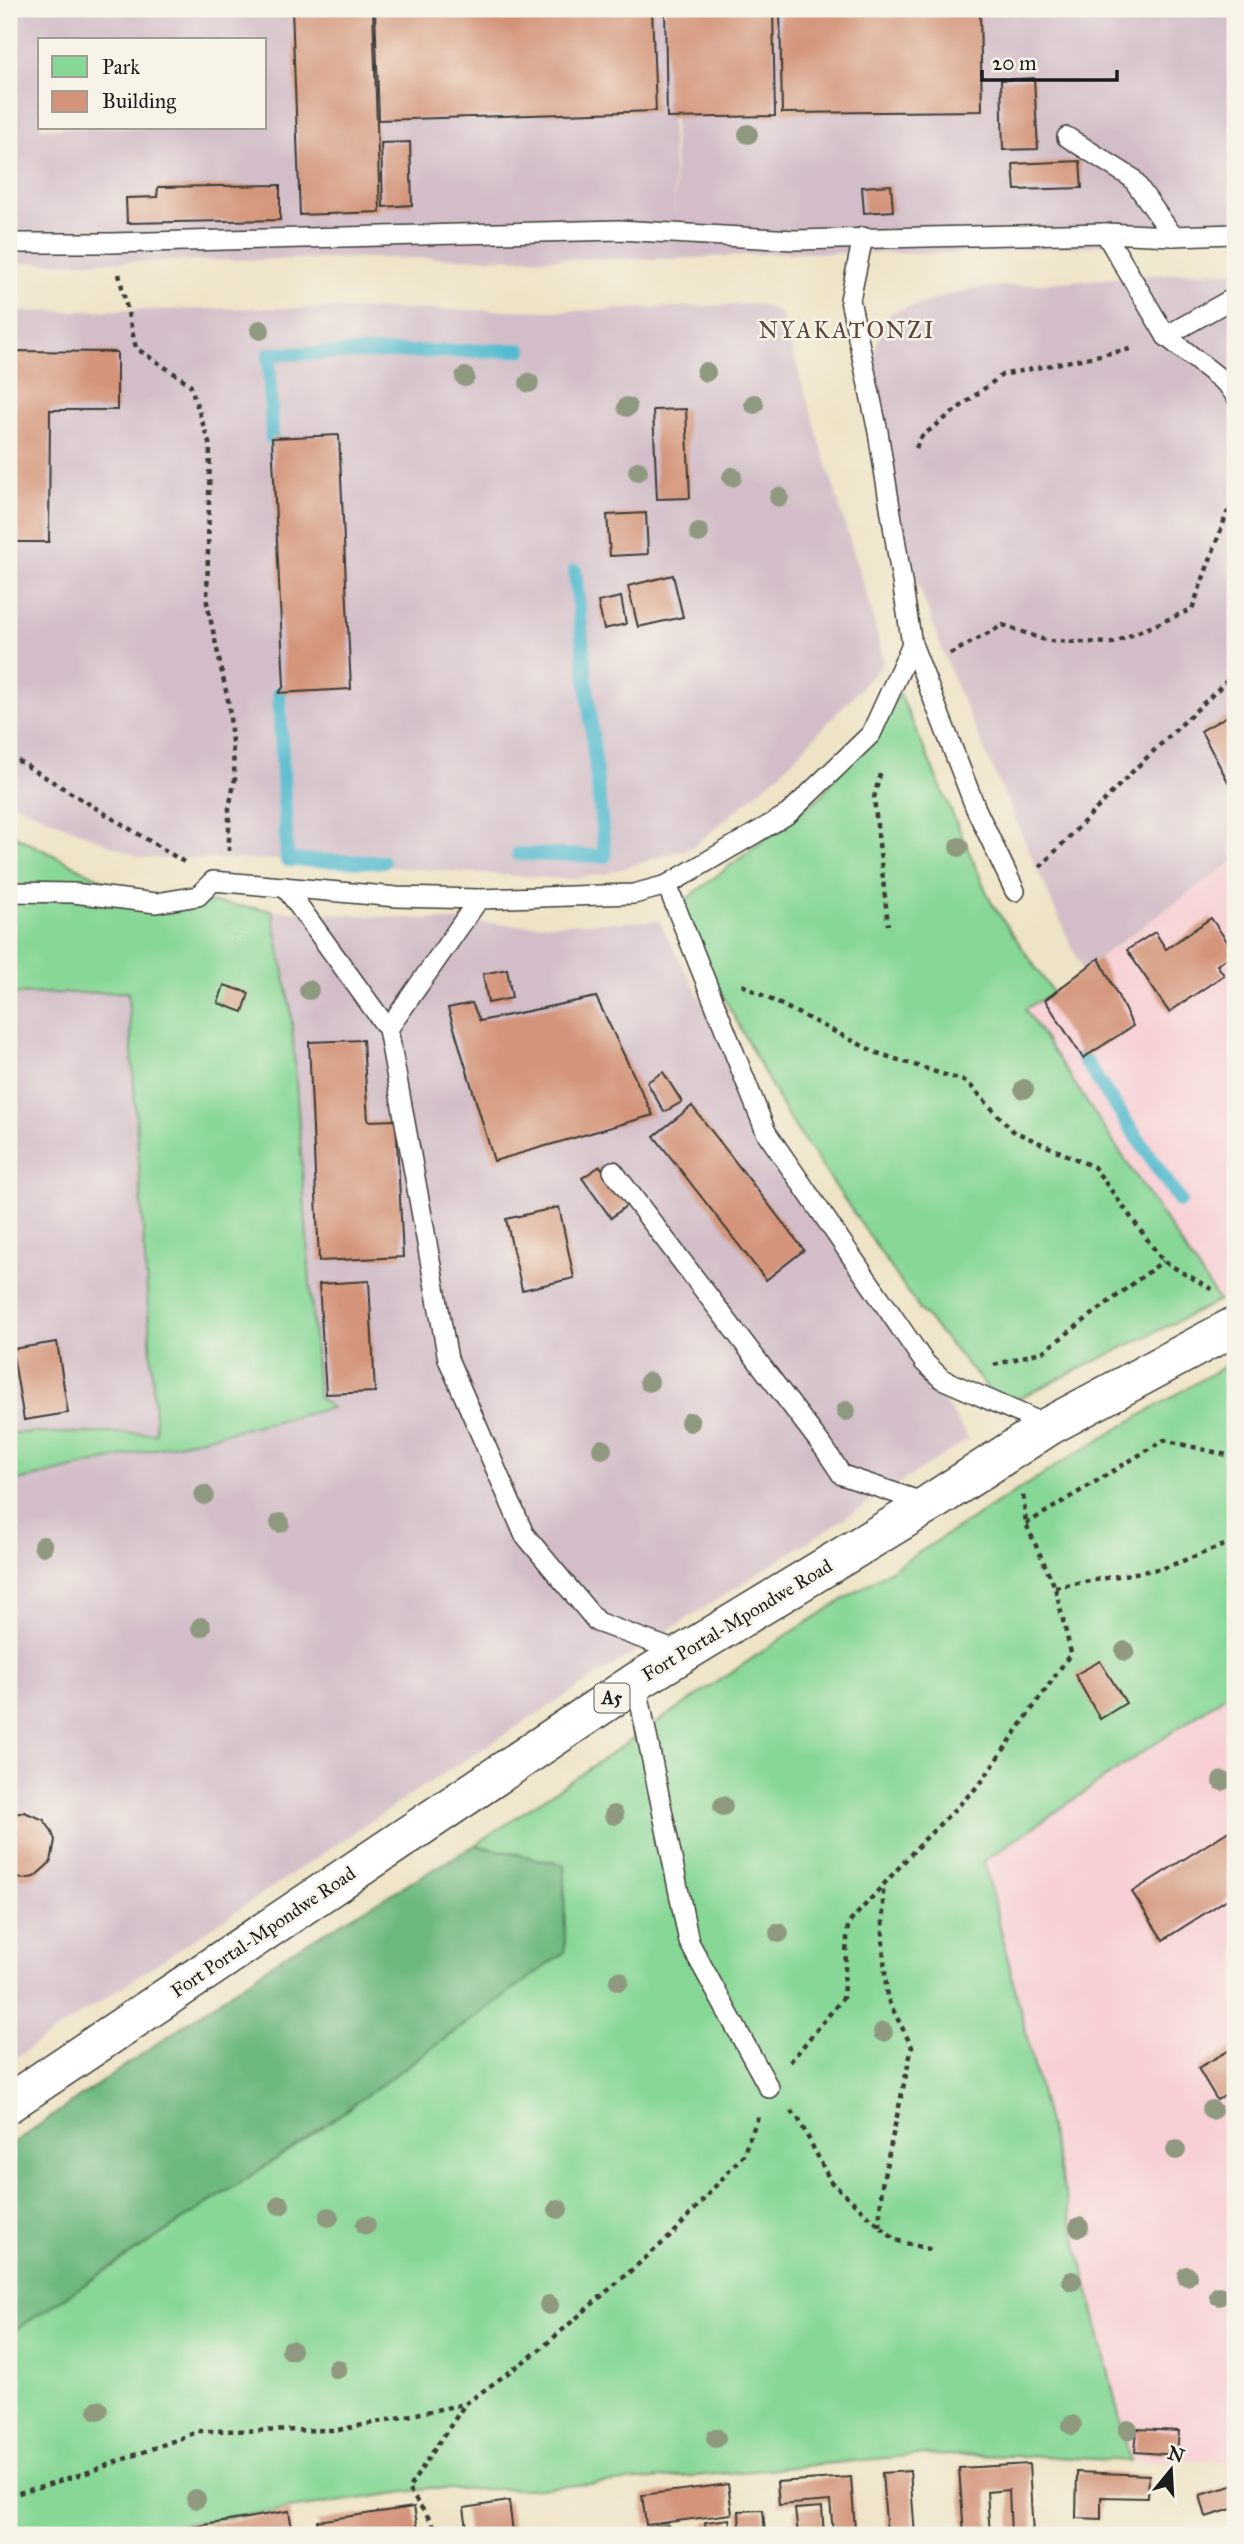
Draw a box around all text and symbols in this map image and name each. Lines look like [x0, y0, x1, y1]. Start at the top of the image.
legend [38, 38, 266, 130]
scale bar [982, 38, 1116, 82]
text: 20 m [992, 50, 1037, 76]
text: Park [102, 54, 140, 80]
text: Building [102, 88, 176, 114]
district label: NYAKATONZI [758, 316, 936, 344]
street label: Fort Portal-Mpondwe Road [638, 1554, 837, 1686]
road number: A5 [594, 1684, 630, 1713]
street label: Fort Portal-Mpondwe Road [166, 1861, 360, 2002]
north arrow [1136, 2436, 1206, 2506]
text: N [1165, 2441, 1187, 2468]

